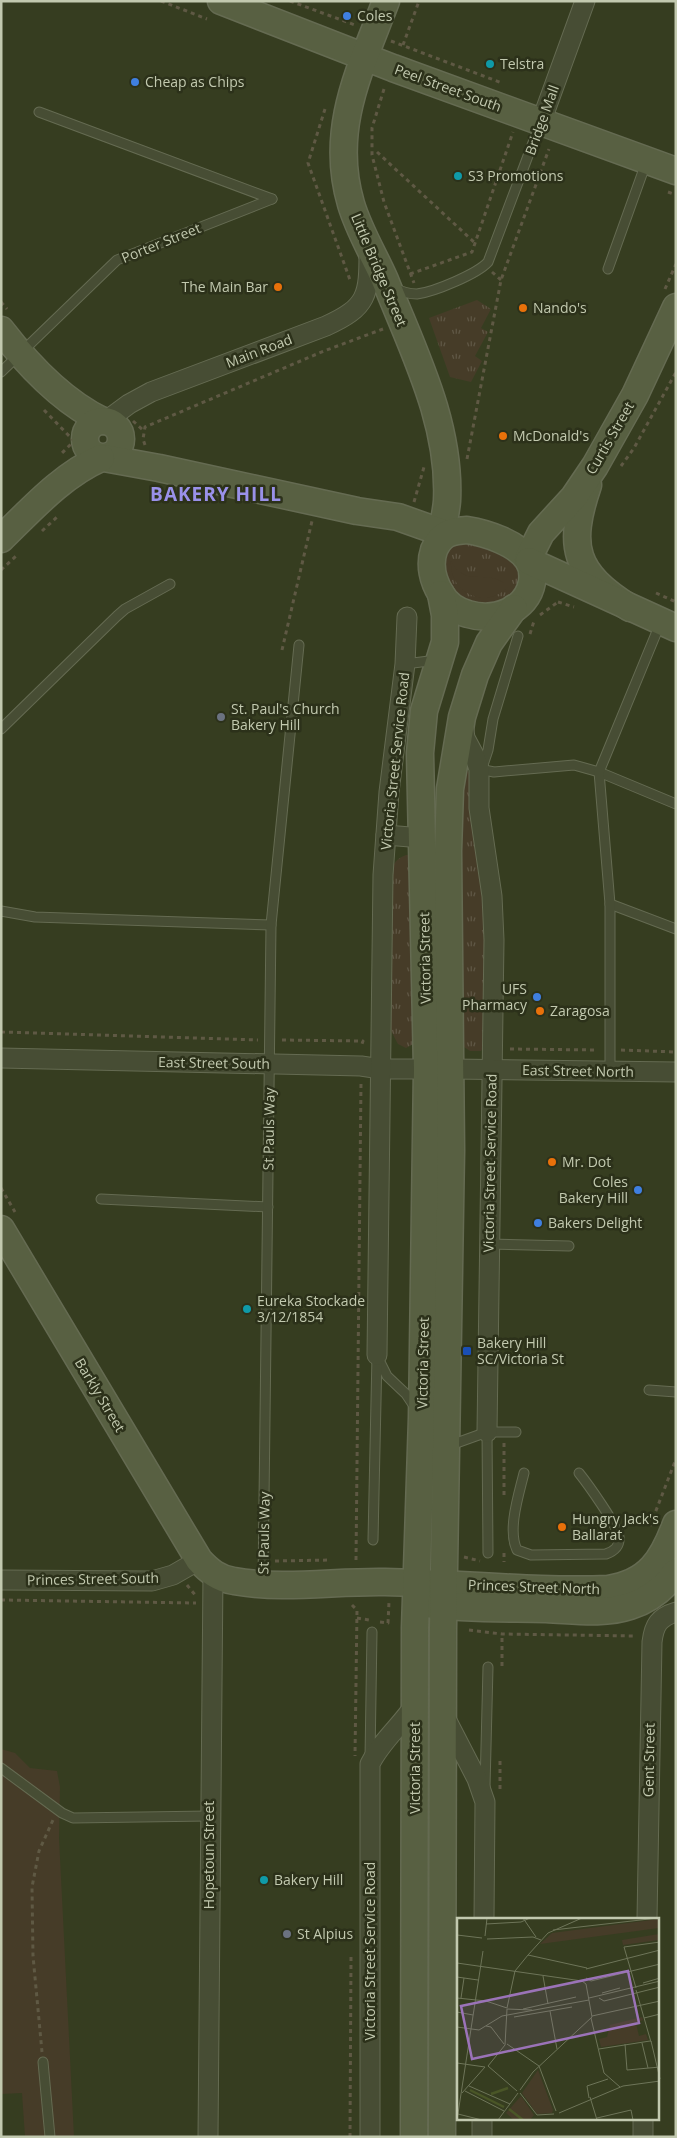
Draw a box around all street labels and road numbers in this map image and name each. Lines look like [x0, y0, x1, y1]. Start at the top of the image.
street label: Peel Street South [392, 59, 504, 116]
street label: Bridge Mall [520, 82, 563, 158]
street label: Little Bridge Street [347, 210, 412, 329]
street label: Porter Street [118, 218, 203, 267]
street label: Main Road [223, 329, 295, 372]
street label: Curtis Street [581, 398, 638, 478]
street label: Victoria Street Service Road [376, 671, 413, 851]
street label: Victoria Street [414, 912, 435, 1004]
street label: East Street South [158, 1052, 270, 1073]
street label: East Street North [522, 1060, 634, 1081]
street label: Victoria Street Service Road [478, 1073, 501, 1253]
street label: St Pauls Way [258, 1087, 279, 1170]
street label: Victoria Street [412, 1317, 433, 1409]
street label: Barkly Street [71, 1354, 130, 1435]
street label: St Pauls Way [253, 1491, 274, 1574]
street label: Princes Street South [27, 1568, 159, 1589]
street label: Princes Street North [468, 1575, 600, 1598]
street label: Victoria Street [405, 1722, 424, 1814]
street label: Gent Street [638, 1723, 659, 1797]
street label: Hopetoun Street [199, 1801, 218, 1909]
street label: Victoria Street Service Road [360, 1862, 379, 2040]

